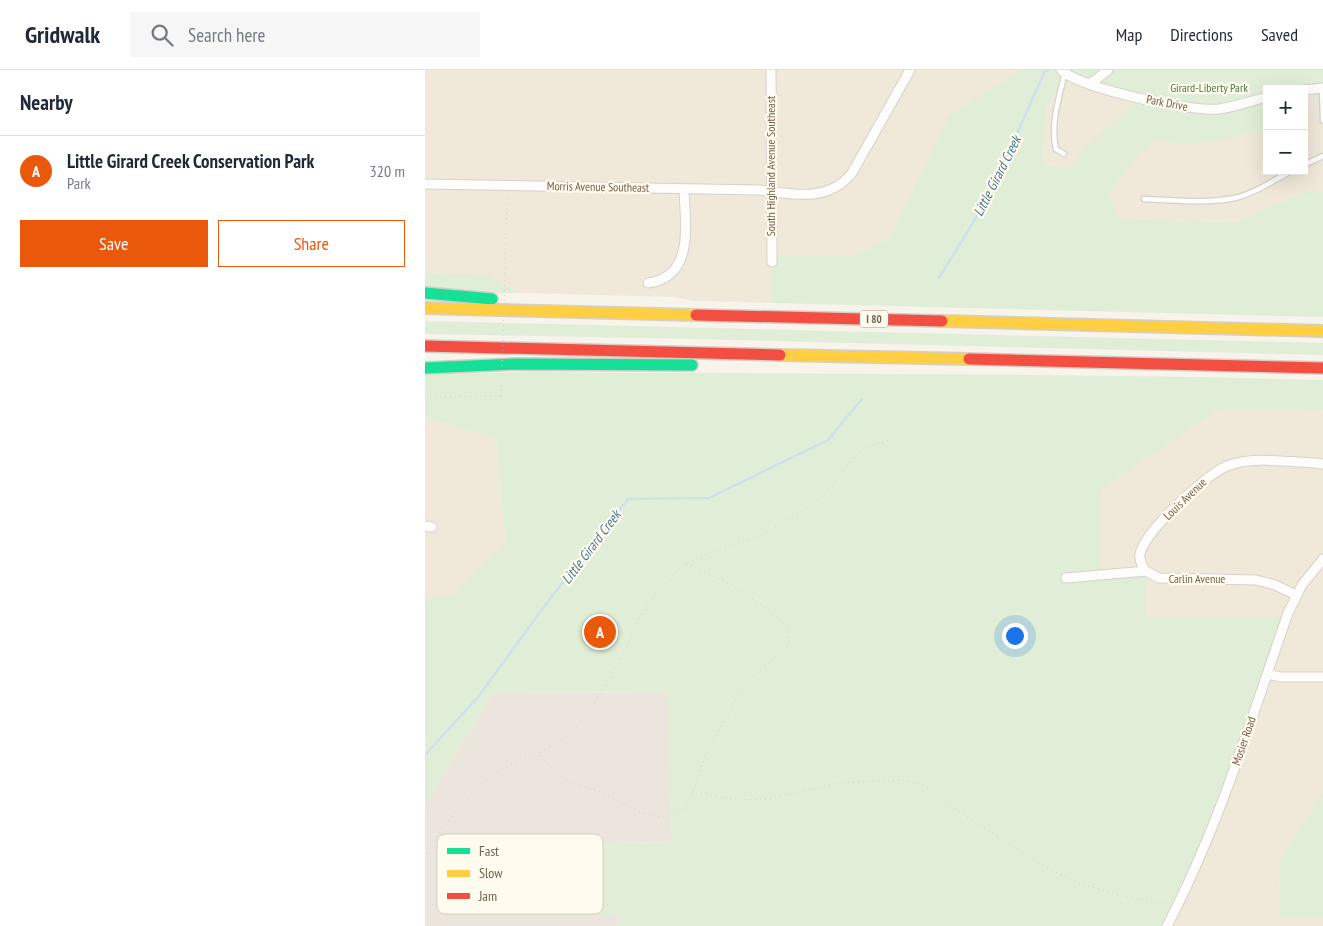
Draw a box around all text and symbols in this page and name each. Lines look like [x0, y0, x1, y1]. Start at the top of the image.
search box [130, 12, 480, 57]
text: Gridwalk [25, 19, 100, 50]
icon: search [148, 21, 176, 49]
text: Search here [188, 23, 265, 47]
text: Map [1116, 23, 1142, 46]
text: Directions [1170, 23, 1233, 46]
text: Saved [1261, 23, 1298, 46]
park label: Girard-Liberty Park [1170, 80, 1248, 95]
map controls [1263, 85, 1308, 175]
button: + [1263, 85, 1308, 130]
text: Nearby [20, 89, 73, 116]
street label: Park Drive [1145, 91, 1189, 114]
street label: South Highland Avenue Southeast [763, 95, 778, 236]
button: − [1263, 130, 1308, 175]
water label: Little Girard Creek [969, 131, 1026, 219]
text: Little Girard Creek Conservation Park [67, 149, 314, 173]
text: A [32, 161, 40, 181]
text: 320 m [370, 161, 405, 181]
text: Park [67, 173, 91, 193]
street label: Morris Avenue Southeast [547, 178, 650, 195]
button: Save [20, 220, 208, 267]
button: Share [218, 220, 405, 267]
road number: I 80 [860, 310, 888, 328]
street label: Louis Avenue [1160, 474, 1209, 523]
water label: Little Girard Creek [557, 505, 626, 587]
street label: Carlin Avenue [1169, 571, 1225, 586]
pin: A [584, 613, 616, 651]
your location [1002, 623, 1028, 649]
street label: Mosier Road [1228, 714, 1259, 767]
legend [437, 834, 603, 914]
text: Fast [479, 842, 499, 860]
text: Slow [479, 864, 503, 882]
text: Jam [478, 887, 497, 905]

